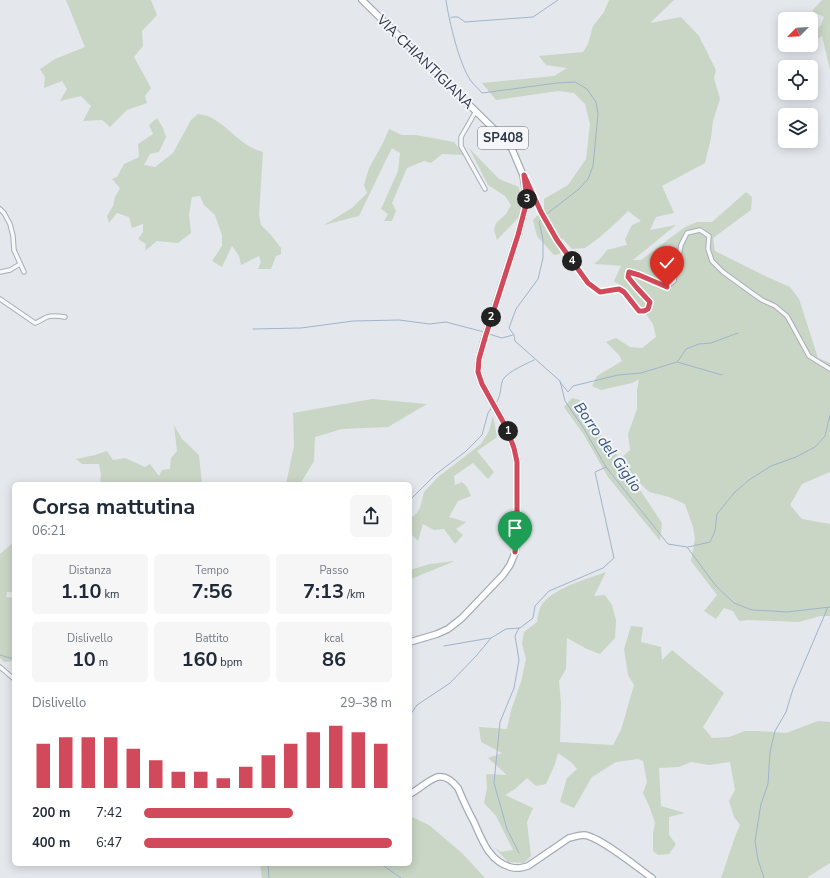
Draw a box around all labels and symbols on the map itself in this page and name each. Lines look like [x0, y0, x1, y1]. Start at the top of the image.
street label: VIA CHIANTIGIANA [372, 10, 478, 113]
north arrow [778, 12, 818, 52]
road number: SP408 [478, 127, 528, 149]
pin: 3 [517, 189, 537, 209]
pin [650, 246, 684, 287]
pin: 4 [562, 251, 582, 271]
pin: 2 [481, 307, 501, 327]
water label: Borro del Giglio [569, 398, 647, 496]
pin: 1 [498, 421, 518, 441]
pin [498, 511, 532, 552]

